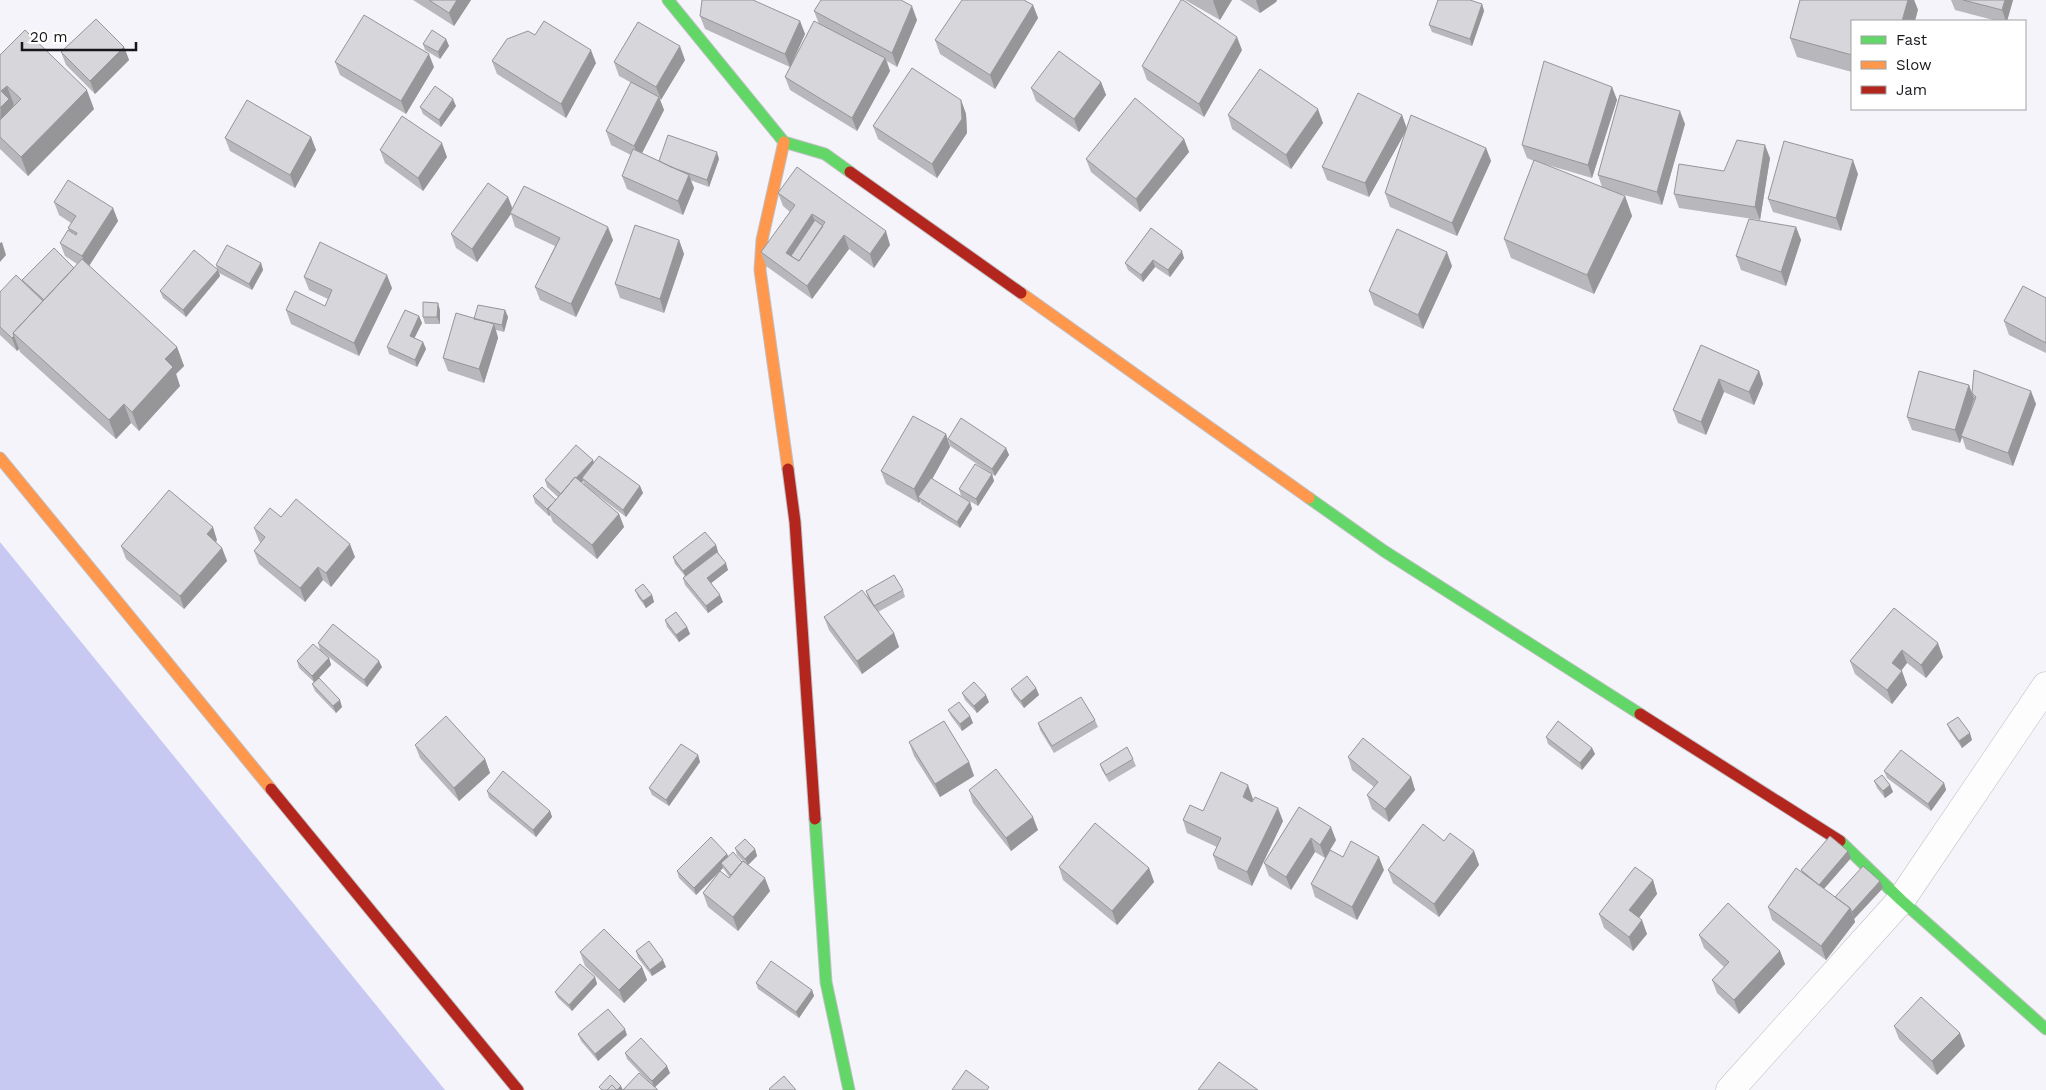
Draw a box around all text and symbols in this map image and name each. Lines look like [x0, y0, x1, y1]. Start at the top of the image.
scale bar [22, 20, 136, 52]
legend [1851, 20, 2026, 110]
text: 20 m [30, 28, 68, 46]
text: Fast [1896, 31, 1928, 49]
text: Slow [1896, 56, 1932, 74]
text: Jam [1896, 81, 1927, 99]

